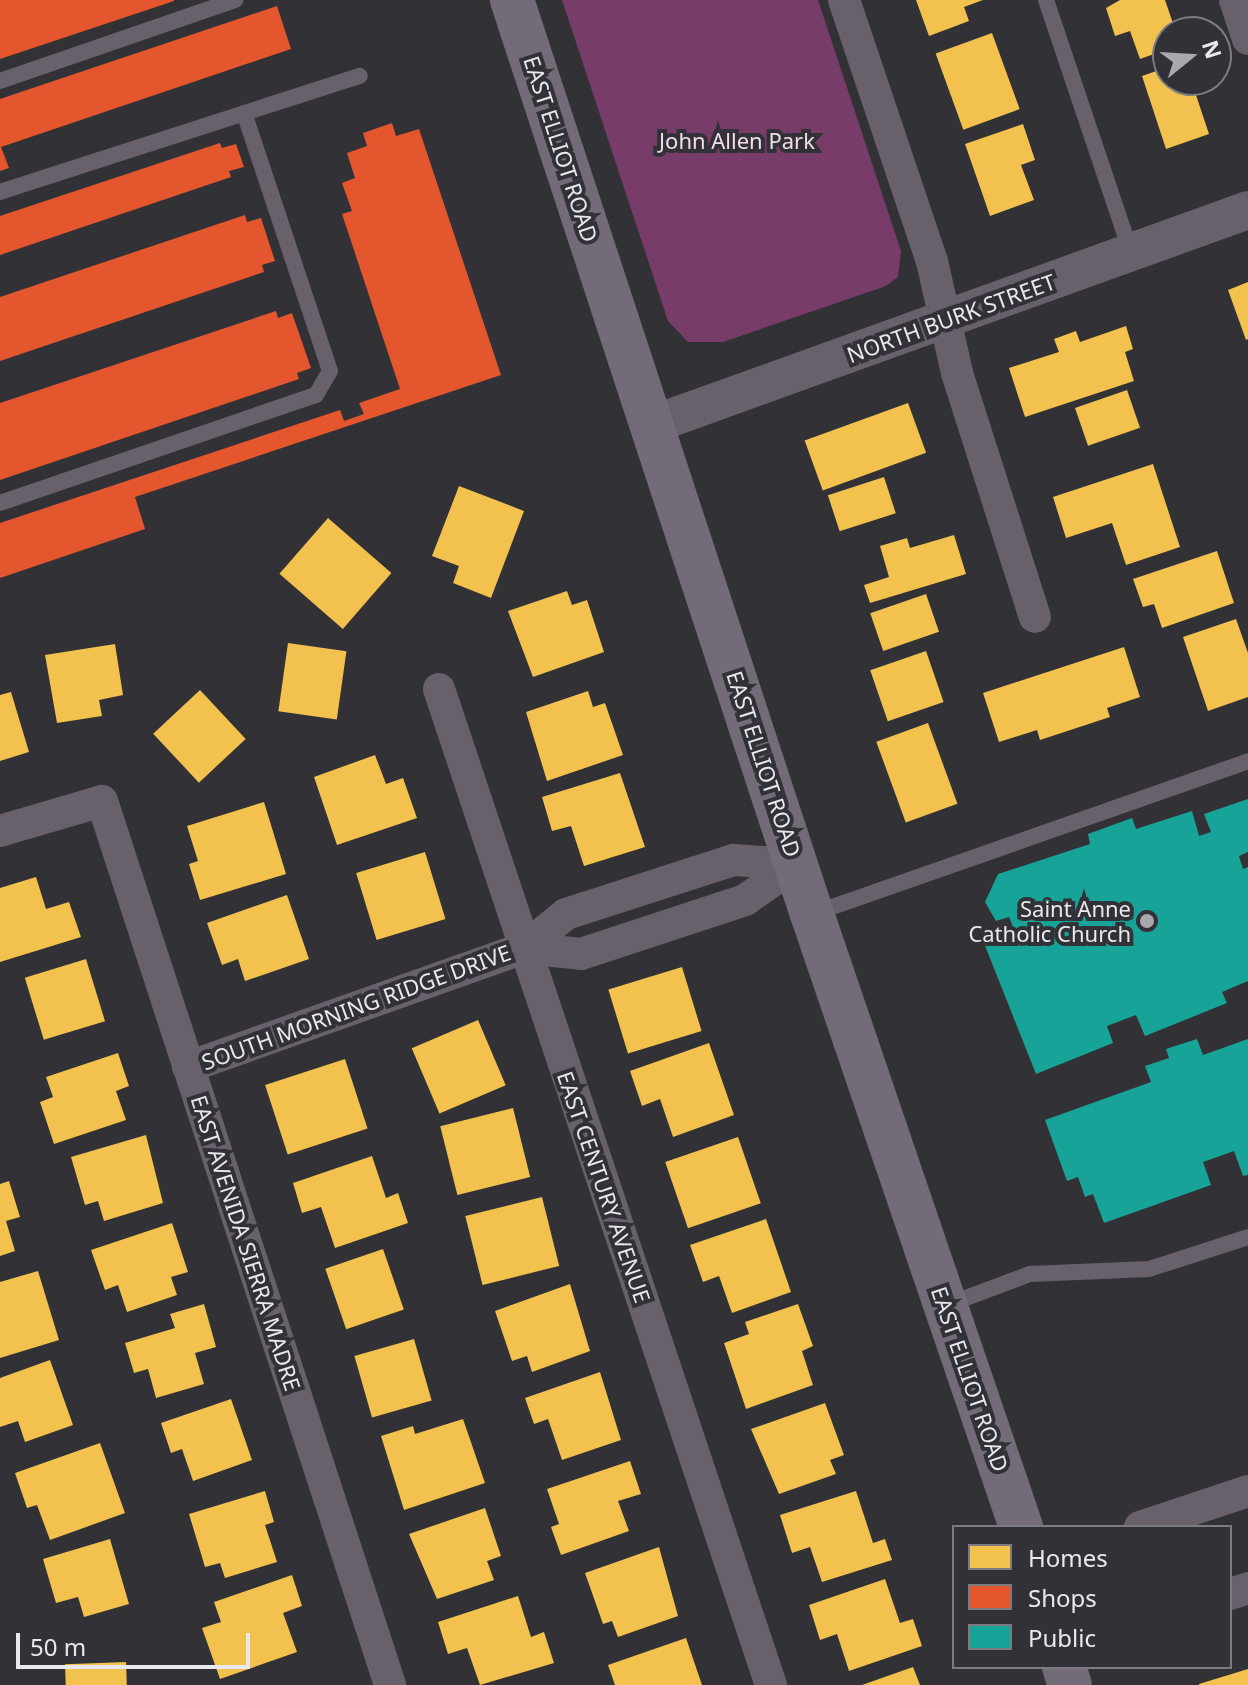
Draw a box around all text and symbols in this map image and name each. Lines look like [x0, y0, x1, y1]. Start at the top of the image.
north arrow [1152, 16, 1232, 96]
text: N [1196, 36, 1230, 62]
street label: EAST ELLIOT ROAD [518, 53, 604, 245]
park label: John Allen Park [659, 128, 815, 154]
street label: NORTH BURK STREET [843, 268, 1059, 368]
street label: EAST ELLIOT ROAD [721, 668, 807, 860]
place label: Saint Anne Catholic Church [968, 895, 1131, 946]
marker: Saint Anne Catholic Church [1138, 912, 1156, 930]
street label: SOUTH MORNING RIDGE DRIVE [198, 939, 514, 1075]
street label: EAST CENTURY AVENUE [552, 1068, 656, 1306]
street label: EAST AVENIDA SIERRA MADRE [186, 1092, 306, 1394]
street label: EAST ELLIOT ROAD [926, 1283, 1014, 1475]
legend [952, 1525, 1232, 1669]
text: Homes [1028, 1541, 1108, 1574]
text: Shops [1028, 1581, 1097, 1614]
scale bar [20, 1617, 254, 1667]
text: Public [1028, 1621, 1096, 1654]
text: 50 m [30, 1630, 86, 1663]

